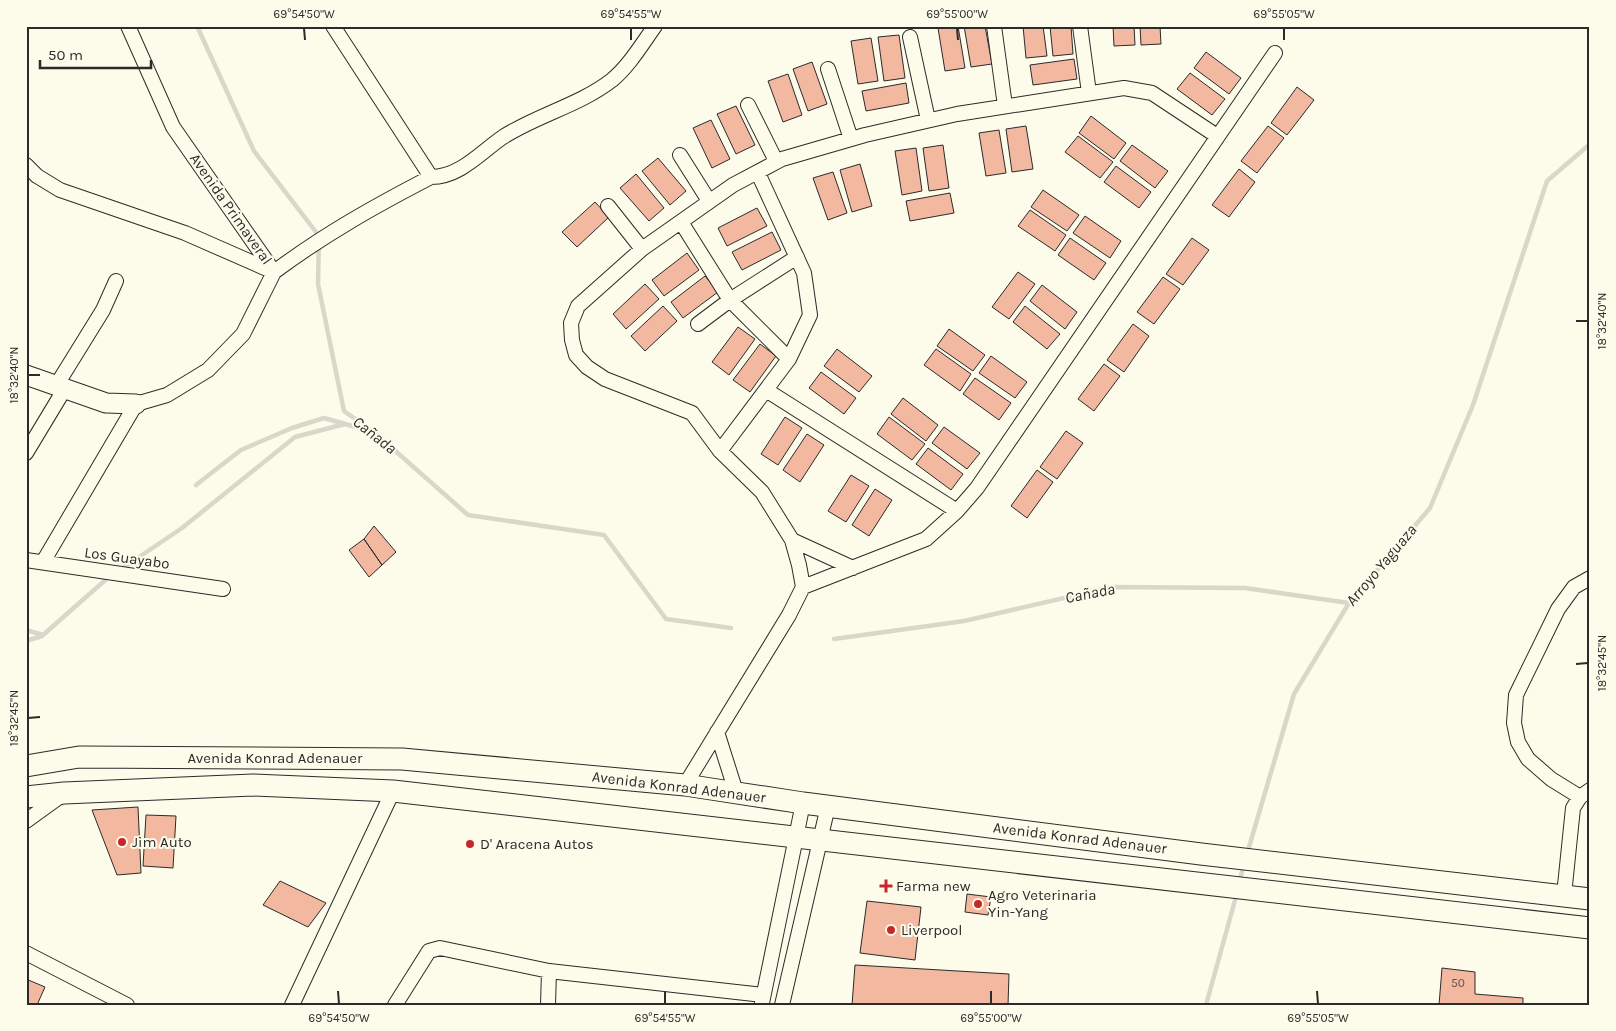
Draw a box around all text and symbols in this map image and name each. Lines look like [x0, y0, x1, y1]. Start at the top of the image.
text: 69°54'50"W [273, 7, 335, 21]
text: 69°54'55"W [601, 7, 662, 21]
text: 69°55'00"W [926, 7, 988, 21]
text: 69°55'05"W [1253, 7, 1315, 21]
scale bar [40, 38, 151, 70]
text: 50 m [48, 46, 83, 64]
street label: Avenida Primaveral [186, 150, 276, 268]
text: 18°32'40"N [1595, 293, 1609, 349]
text: 18°32'40"N [7, 347, 21, 403]
water label: Cañada [349, 412, 401, 458]
water label: Arroyo Yaguaza [1341, 520, 1421, 610]
street label: Los Guayabo [83, 543, 171, 573]
water label: Cañada [1064, 579, 1116, 607]
text: 18°32'45"N [1595, 635, 1609, 691]
text: 18°32'45"N [7, 690, 21, 746]
street label: Avenida Konrad Adenauer [188, 749, 363, 767]
street label: Avenida Konrad Adenauer [591, 767, 767, 807]
street label: Avenida Konrad Adenauer [992, 818, 1168, 858]
place label: Jim Auto [132, 833, 192, 851]
place label: D' Aracena Autos [480, 835, 594, 853]
marker: Jim Auto [116, 836, 128, 848]
marker: D' Aracena Autos [464, 838, 476, 850]
place label: Farma new [896, 877, 971, 895]
marker: Farma new [880, 880, 892, 892]
place label: Agro Veterinaria Yin-Yang [988, 886, 1097, 921]
marker: Agro Veterinaria Yin-Yang [972, 898, 984, 910]
place label: Liverpool [901, 921, 963, 939]
marker: Liverpool [885, 924, 897, 936]
house number: 50 [1451, 976, 1465, 990]
text: 69°54'50"W [308, 1011, 370, 1025]
text: 69°54'55"W [635, 1011, 696, 1025]
text: 69°55'00"W [960, 1011, 1022, 1025]
text: 69°55'05"W [1287, 1011, 1349, 1025]

